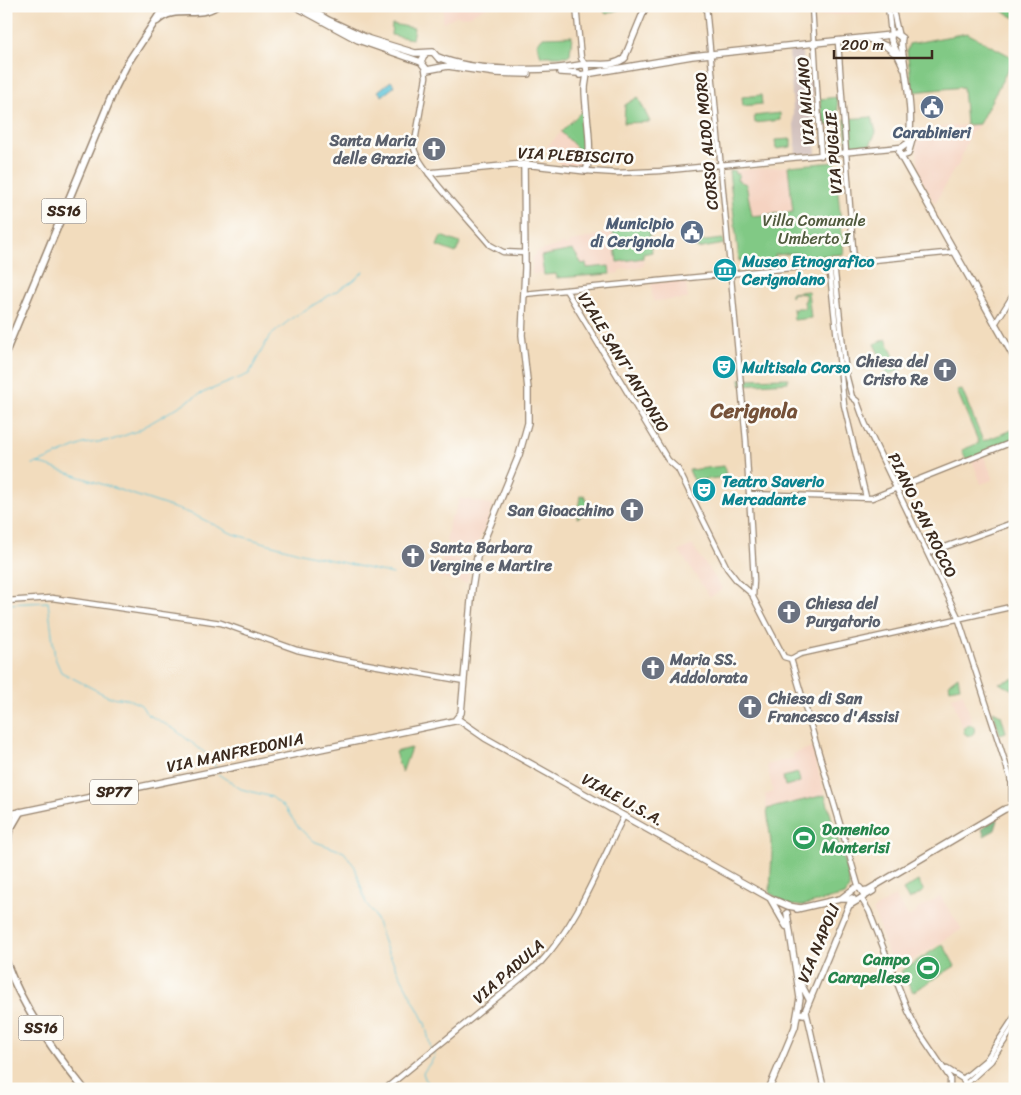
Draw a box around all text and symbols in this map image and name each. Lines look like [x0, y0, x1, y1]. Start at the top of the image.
scale bar [834, 28, 931, 60]
text: 200 m [841, 32, 885, 58]
street label: VIA MILANO [788, 56, 823, 146]
street label: CORSO ALDO MORO [686, 71, 727, 211]
public building icon: Carabinieri [919, 94, 945, 120]
street label: VIA PUGLIE [816, 110, 851, 195]
place label: Carabinieri [892, 118, 972, 147]
place label: Santa Maria delle Grazie [328, 126, 417, 173]
church icon: Santa Maria delle Grazie [421, 136, 447, 162]
street label: VIA PLEBISCITO [517, 138, 635, 173]
road number: SS16 [42, 198, 86, 224]
park label: Villa Comunale Umberto I [763, 206, 866, 253]
place label: Municipio di Cerignola [590, 209, 675, 256]
public building icon: Municipio di Cerignola [679, 219, 705, 245]
place label: Museo Etnografico Cerignolano [741, 247, 874, 294]
museum icon: Museo Etnografico Cerignolano [712, 257, 738, 283]
street label: VIALE SANT'ANTONIO [570, 286, 677, 438]
place label: Chiesa del Cristo Re [855, 347, 929, 394]
place label: Multisala Corso [741, 353, 850, 382]
theatre icon: Multisala Corso [711, 354, 737, 380]
church icon: Chiesa del Cristo Re [932, 357, 958, 383]
district label: Cerignola [709, 392, 798, 430]
street label: PIANO SAN ROCCO [880, 448, 966, 583]
place label: Teatro Saverio Mercadante [721, 467, 825, 514]
theatre icon: Teatro Saverio Mercadante [691, 477, 717, 503]
place label: San Gioacchino [506, 496, 614, 525]
church icon: San Gioacchino [619, 497, 645, 523]
place label: Santa Barbara Vergine e Martire [429, 533, 553, 580]
church icon: Santa Barbara Vergine e Martire [400, 543, 426, 569]
place label: Chiesa del Purgatorio [805, 589, 881, 636]
church icon: Chiesa del Purgatorio [776, 599, 802, 625]
place label: Maria SS. Addolorata [669, 645, 748, 692]
church icon: Maria SS. Addolorata [640, 655, 666, 681]
place label: Chiesa di San Francesco d'Assisi [767, 684, 900, 731]
church icon: Chiesa di San Francesco d'Assisi [737, 694, 763, 720]
street label: VIA MANFREDONIA [164, 724, 306, 781]
street label: VIALE U.S.A. [576, 765, 669, 834]
road number: SP77 [90, 780, 138, 804]
place label: Domenico Monterisi [821, 815, 891, 862]
sports icon: Domenico Monterisi [791, 825, 817, 851]
street label: VIA NAPOLI [789, 899, 848, 987]
street label: VIA PADULA [466, 932, 551, 1011]
place label: Campo Carapellese [827, 945, 911, 992]
sports icon: Campo Carapellese [915, 955, 941, 981]
road number: SS16 [18, 1016, 64, 1040]

